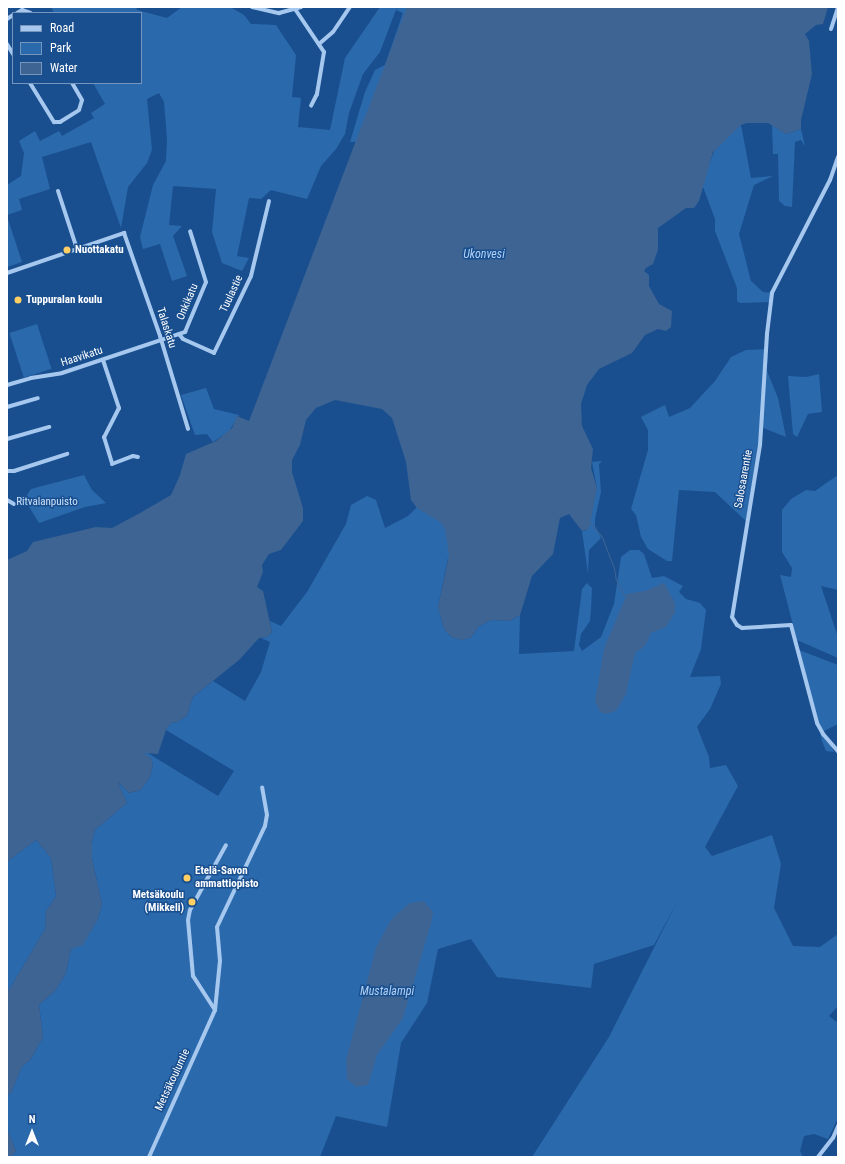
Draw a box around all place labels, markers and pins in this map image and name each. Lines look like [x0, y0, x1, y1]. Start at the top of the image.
place label: Nuottakatu [75, 243, 124, 257]
marker: Nuottakatu [62, 245, 72, 255]
place label: Tuppuralan koulu [26, 293, 102, 307]
marker: Tuppuralan koulu [13, 295, 23, 305]
place label: Etelä-Savon ammattiopisto [195, 865, 259, 891]
marker: Etelä-Savon ammattiopisto [182, 873, 192, 883]
place label: Metsäkoulu (Mikkeli) [133, 889, 184, 915]
marker: Metsäkoulu (Mikkeli) [187, 897, 197, 907]

